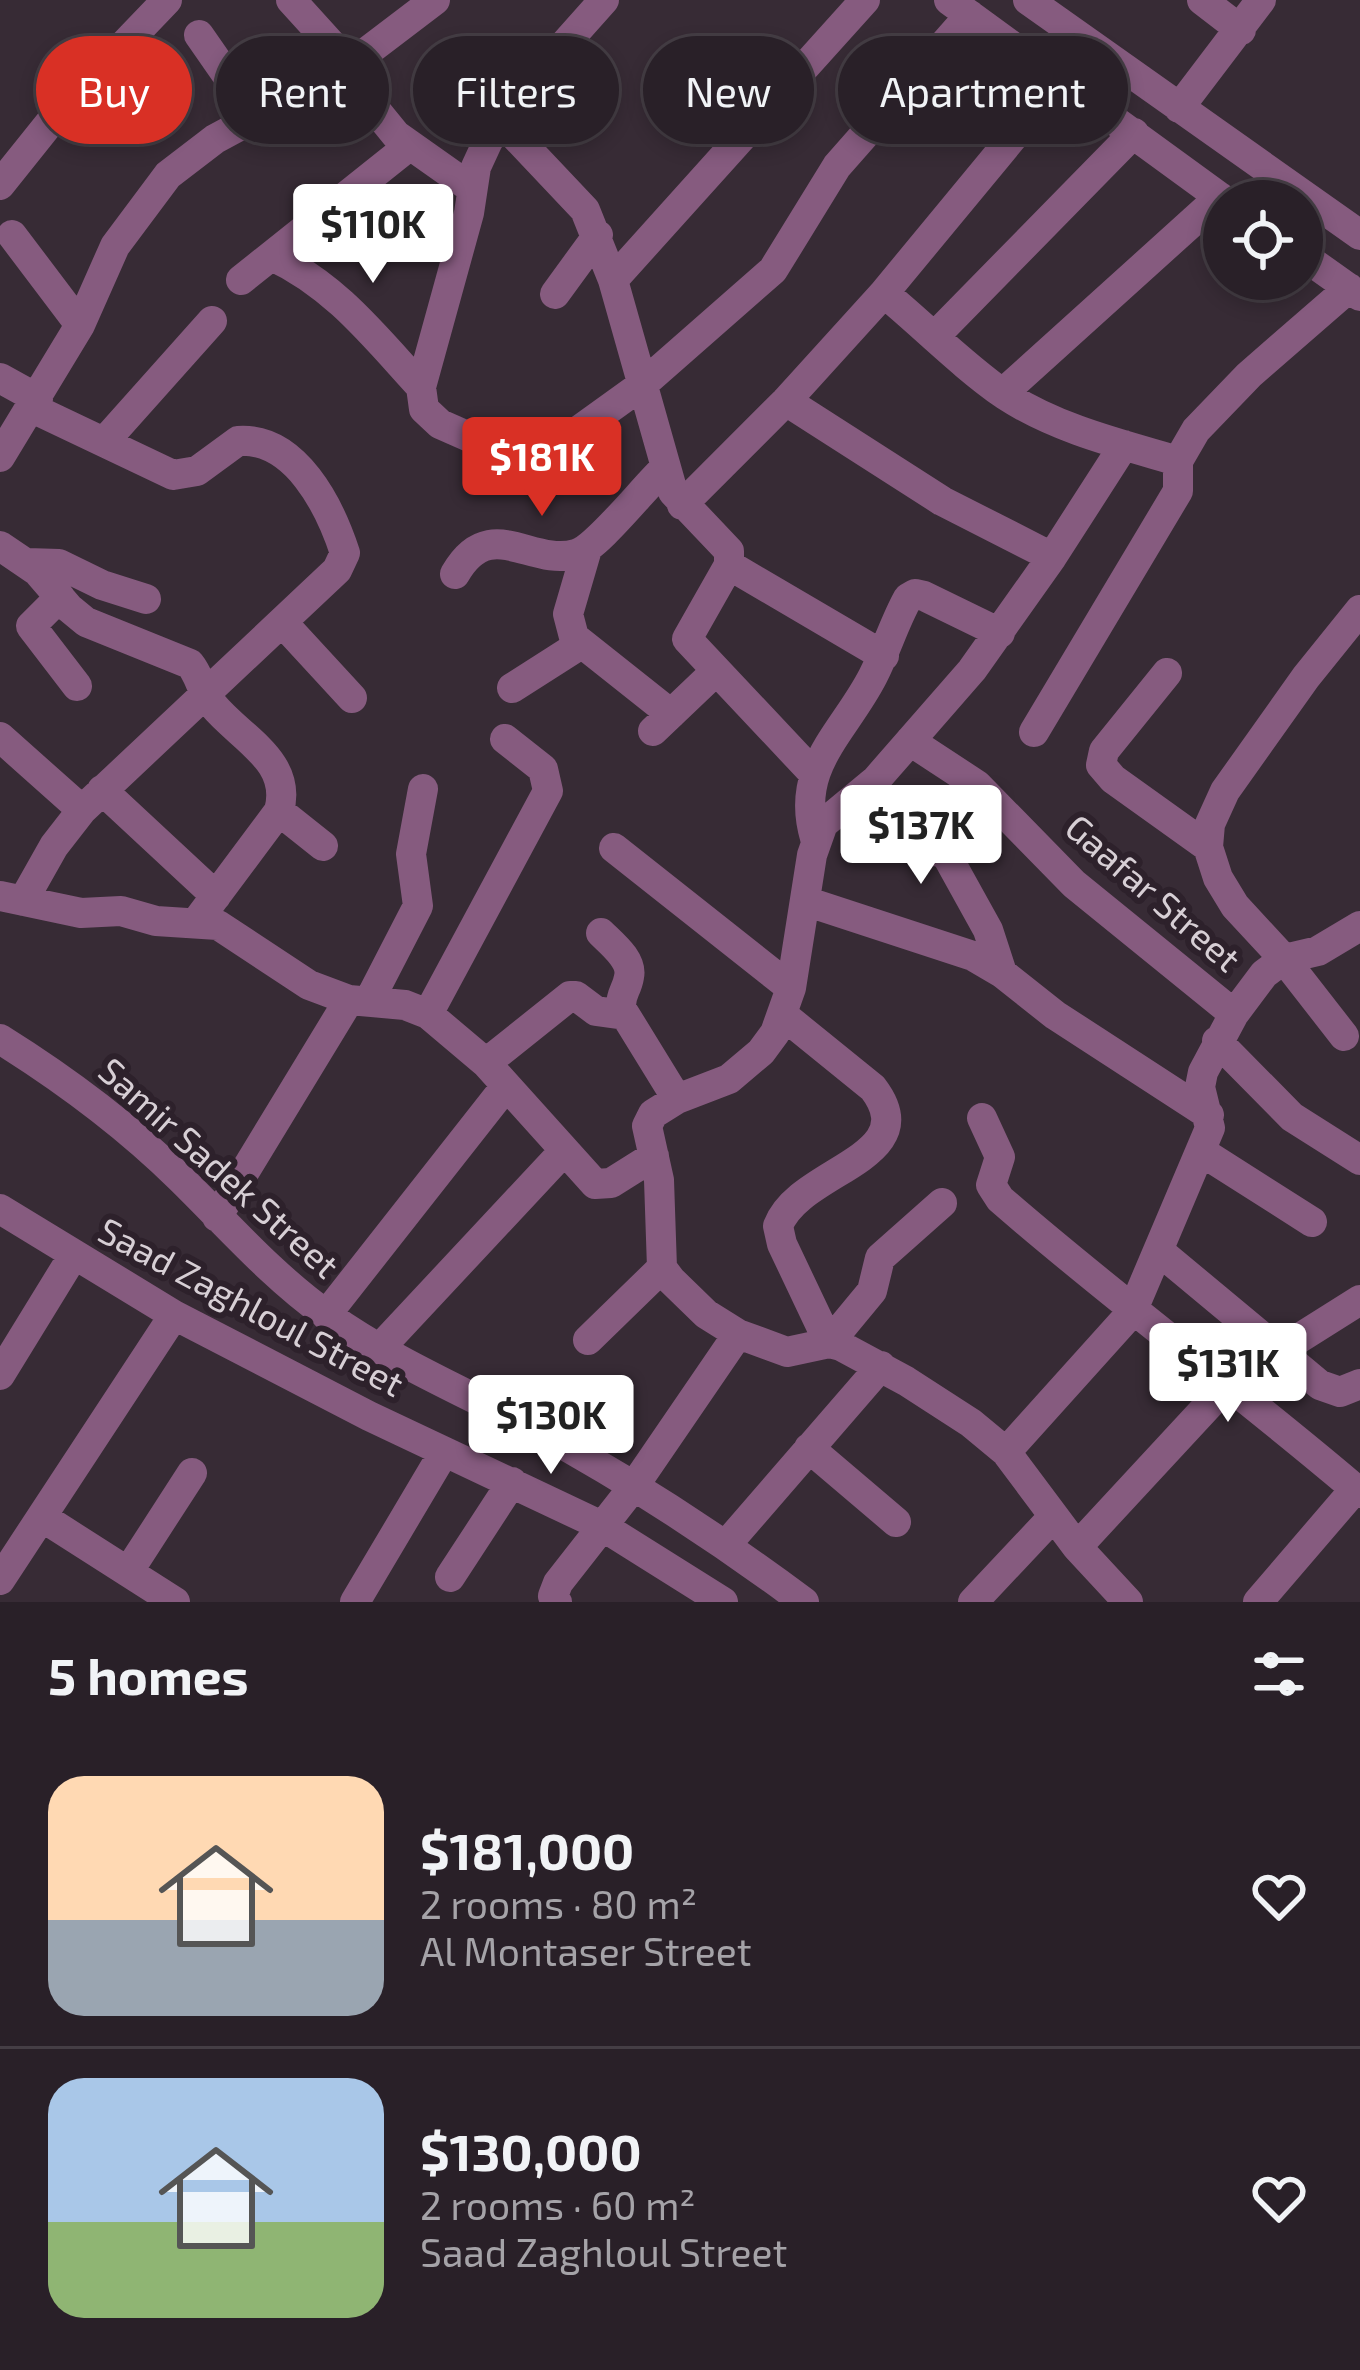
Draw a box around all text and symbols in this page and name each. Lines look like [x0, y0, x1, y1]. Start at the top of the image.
chip: Buy [36, 36, 192, 144]
chip: Rent [216, 36, 389, 144]
chip: Filters [413, 36, 619, 144]
chip: New [643, 36, 814, 144]
chip: Apartment [838, 36, 1128, 144]
map controls [1203, 180, 1323, 300]
button: locate [1203, 180, 1323, 300]
pin: $110K [289, 184, 457, 286]
text: $110K [320, 199, 426, 246]
pin: $181K [458, 417, 626, 519]
text: $181K [489, 432, 595, 479]
pin: $137K [837, 785, 1005, 887]
text: $137K [868, 800, 974, 847]
street label: Gaafar Street [1058, 804, 1250, 979]
street label: Samir Sadek Street [91, 1048, 349, 1286]
street label: Saad Zaghloul Street [92, 1207, 411, 1404]
pin: $131K [1144, 1323, 1312, 1425]
text: $131K [1176, 1338, 1280, 1385]
pin: $130K [467, 1375, 635, 1477]
text: $130K [496, 1390, 606, 1437]
icon: filters [1246, 1641, 1312, 1707]
text: 5 homes [48, 1644, 249, 1705]
text: $181,000 [420, 1819, 634, 1880]
icon: home [144, 1824, 288, 1968]
icon: heart [1246, 1863, 1312, 1929]
text: 2 rooms · 80 m² [420, 1880, 697, 1927]
text: Al Montaser Street [420, 1927, 752, 1974]
text: $130,000 [420, 2120, 642, 2181]
icon: home [144, 2126, 288, 2270]
icon: heart [1246, 2165, 1312, 2231]
text: 2 rooms · 60 m² [420, 2181, 695, 2228]
text: Saad Zaghloul Street [420, 2228, 787, 2275]

